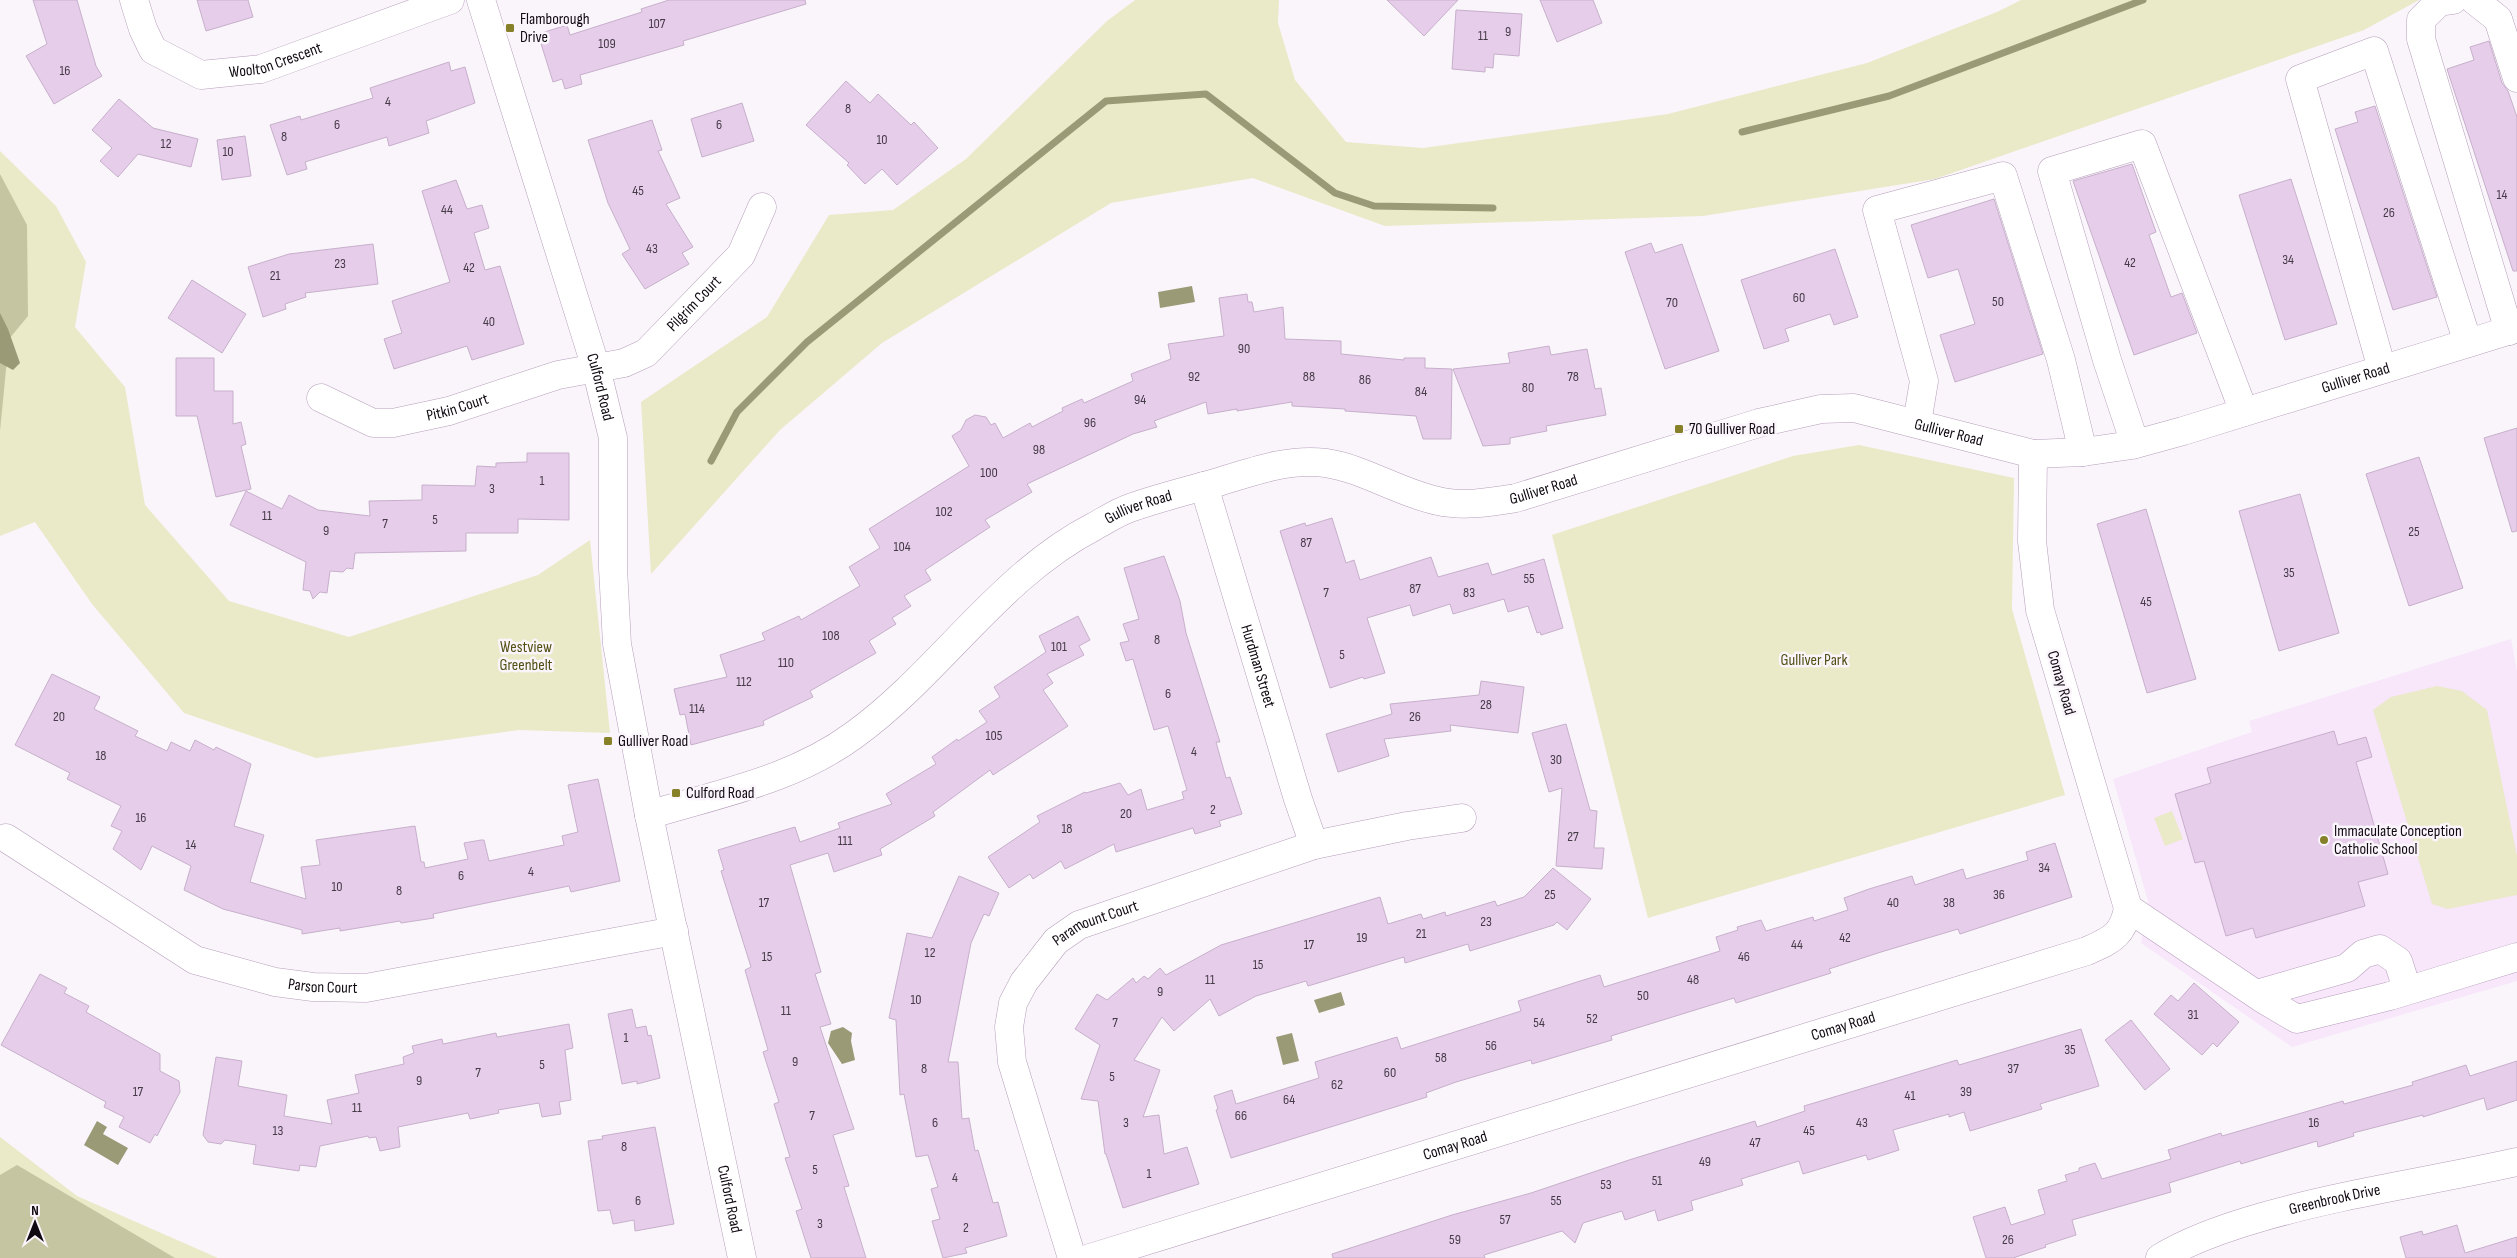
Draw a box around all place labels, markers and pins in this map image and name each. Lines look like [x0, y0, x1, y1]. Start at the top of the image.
place label: Flamborough Drive [520, 10, 590, 47]
marker: Flamborough Drive [504, 22, 516, 34]
place label: 70 Gulliver Road [1689, 420, 1775, 439]
marker: 70 Gulliver Road [1673, 423, 1685, 435]
place label: Gulliver Road [618, 732, 688, 751]
marker: Gulliver Road [602, 735, 614, 747]
place label: Culford Road [686, 784, 754, 803]
marker: Culford Road [670, 787, 682, 799]
place label: Immaculate Conception Catholic School [2334, 822, 2462, 859]
marker: Immaculate Conception Catholic School [2318, 834, 2330, 846]

